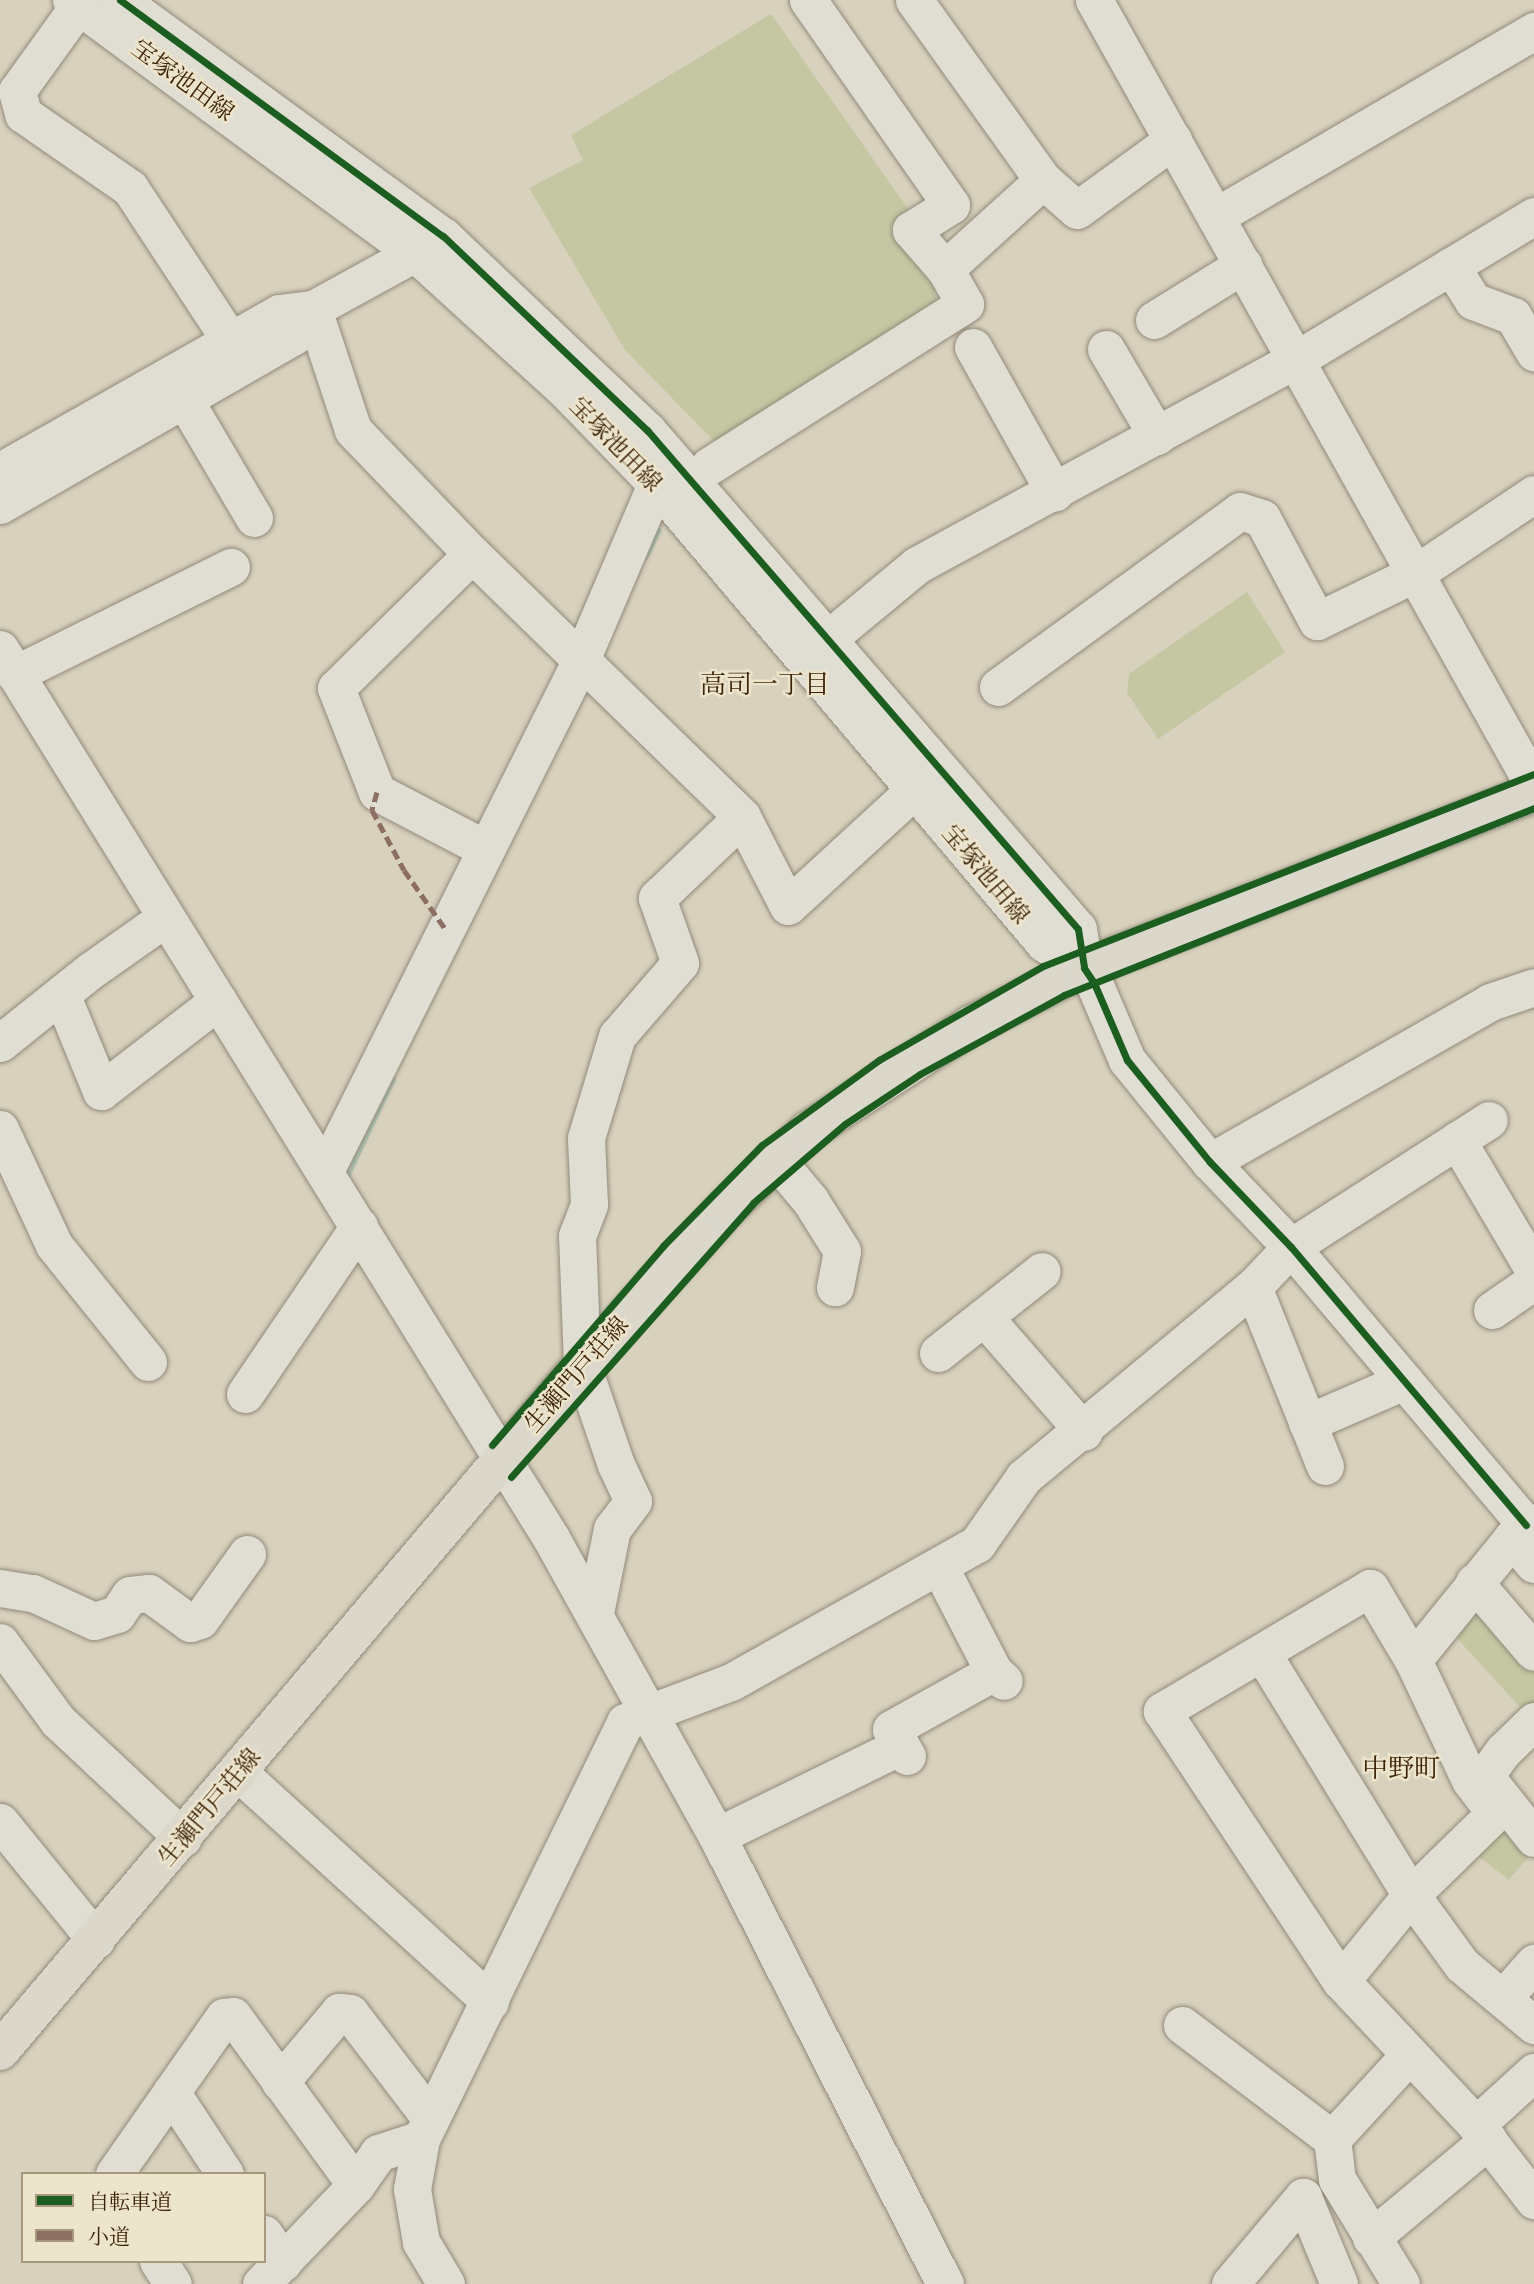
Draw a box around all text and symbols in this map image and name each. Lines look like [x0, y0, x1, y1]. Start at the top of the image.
street label: 宝塚池田線 [126, 33, 240, 127]
street label: 宝塚池田線 [564, 391, 668, 497]
district label: 高司一丁目 [700, 668, 830, 700]
street label: 宝塚池田線 [936, 819, 1036, 929]
street label: 生瀬門戸荘線 [518, 1310, 634, 1438]
street label: 生瀬門戸荘線 [152, 1743, 266, 1871]
district label: 中野町 [1362, 1752, 1440, 1784]
legend [21, 2172, 266, 2263]
text: 自転車道 [88, 2186, 172, 2217]
text: 小道 [88, 2221, 130, 2252]

